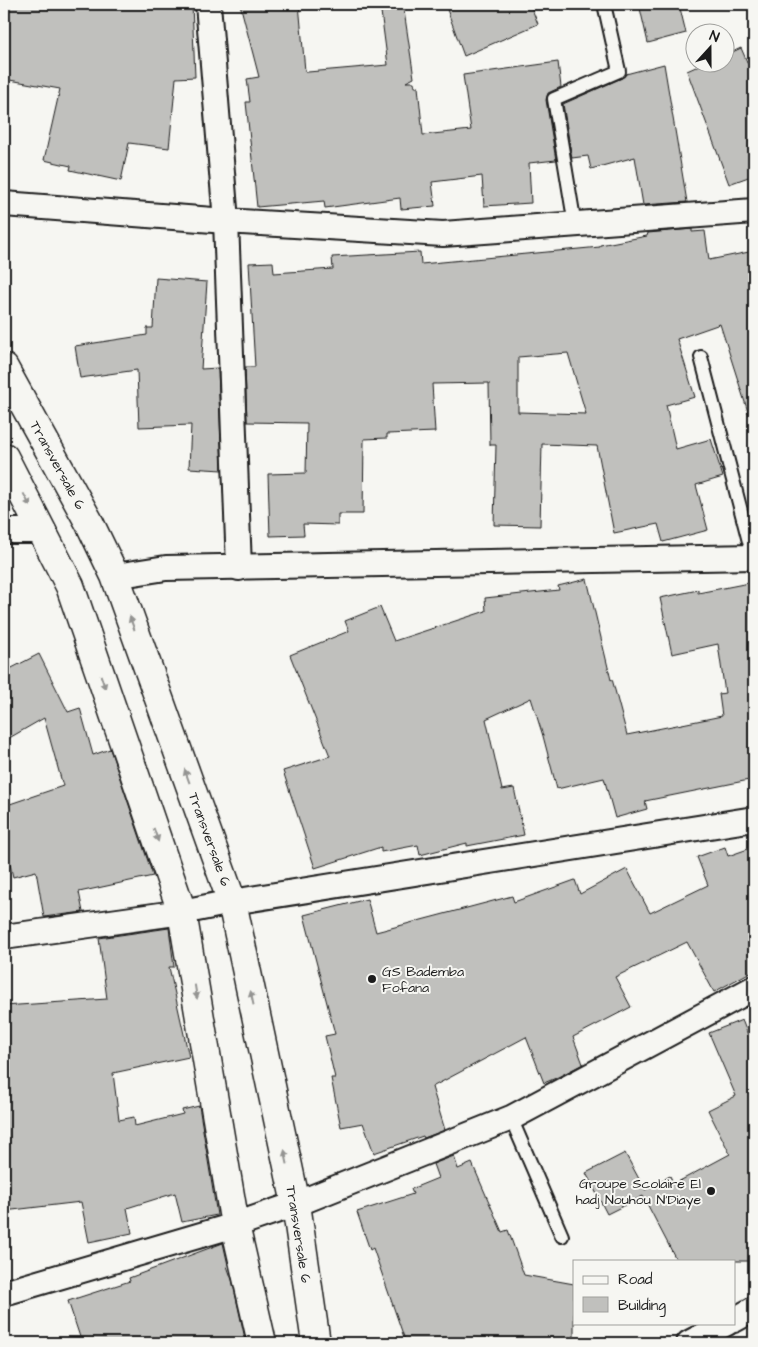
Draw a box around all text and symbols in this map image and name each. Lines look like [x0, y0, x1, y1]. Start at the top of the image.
north arrow [686, 22, 736, 72]
text: N [707, 26, 722, 48]
street label: Transversale 6 [25, 418, 90, 514]
one-way arrow [23, 493, 31, 507]
one-way arrow [128, 615, 135, 630]
one-way arrow [100, 674, 107, 689]
one-way arrow [183, 768, 190, 783]
street label: Transversale 6 [183, 790, 235, 889]
one-way arrow [153, 828, 160, 843]
place label: GS Bademba Fofana [382, 962, 464, 998]
marker: GS Bademba Fofana [366, 973, 378, 985]
one-way arrow [192, 985, 200, 1001]
one-way arrow [248, 990, 256, 1006]
one-way arrow [282, 1150, 290, 1165]
place label: Groupe Scolaire El hadj Nouhou N'Diaye [576, 1174, 701, 1210]
street label: Transversale 6 [280, 1184, 316, 1285]
marker: Groupe Scolaire El hadj Nouhou N'Diaye [705, 1185, 717, 1197]
legend [573, 1260, 736, 1324]
text: Road [618, 1269, 653, 1290]
text: Building [618, 1295, 666, 1317]

